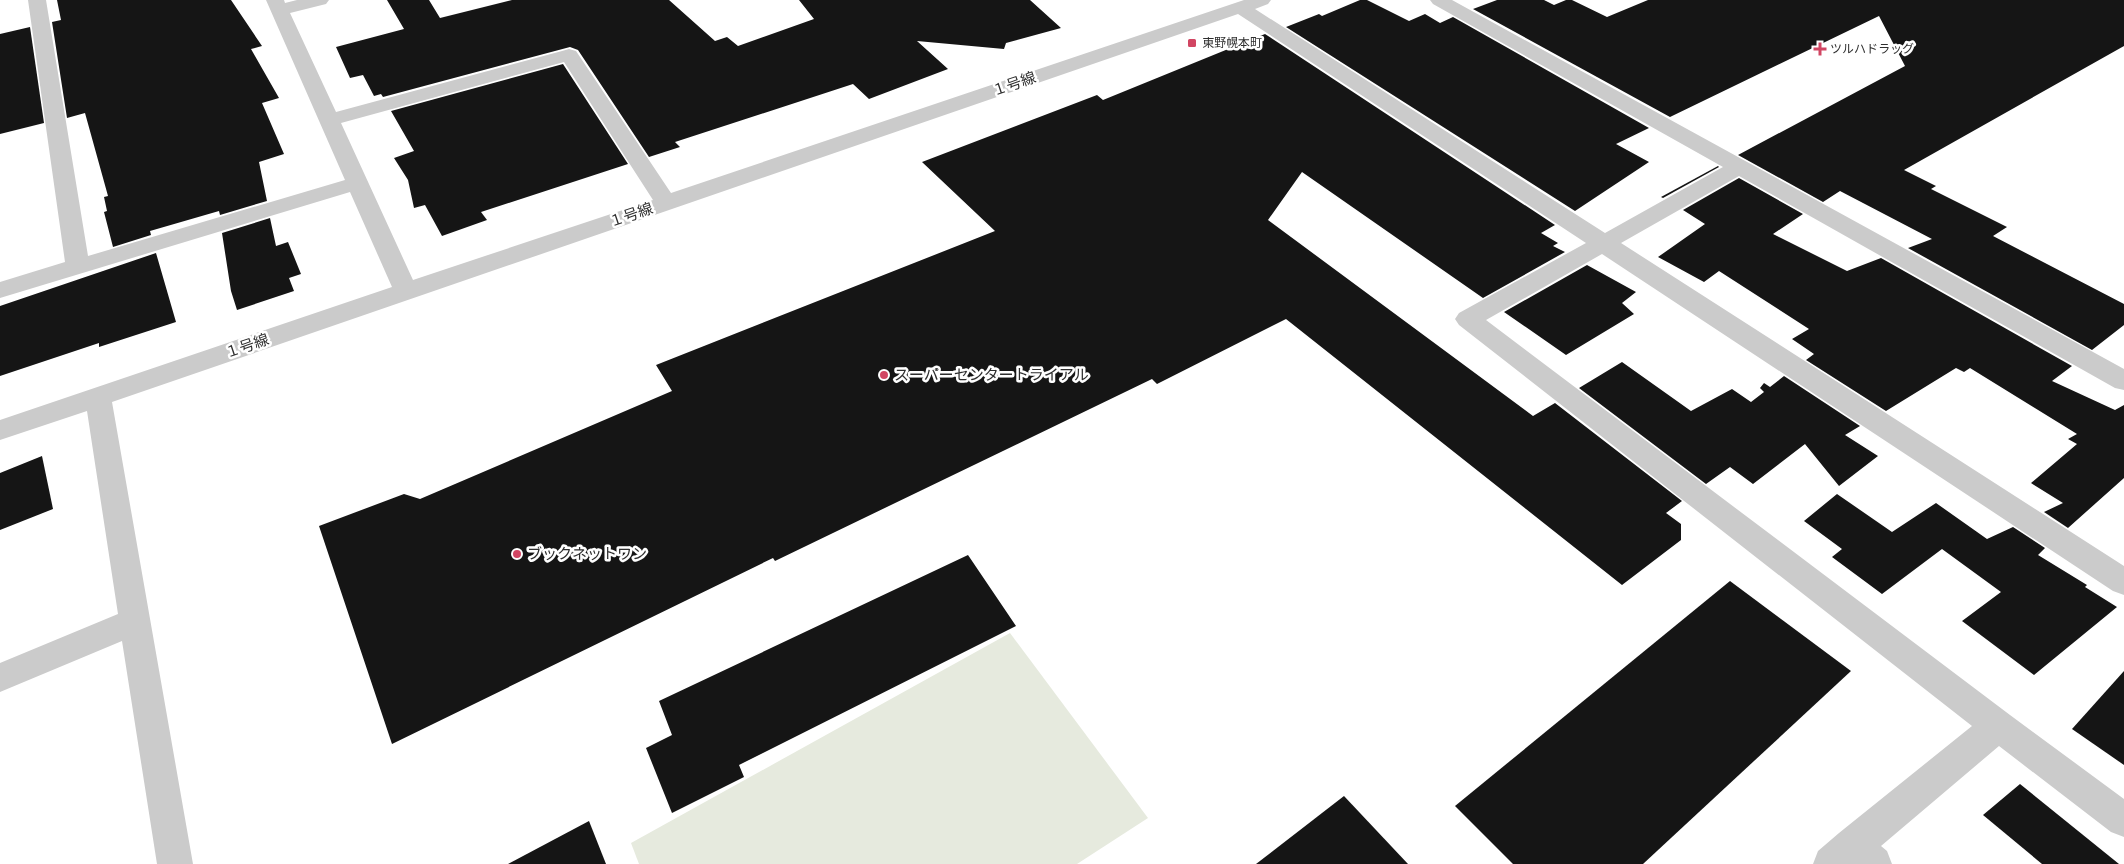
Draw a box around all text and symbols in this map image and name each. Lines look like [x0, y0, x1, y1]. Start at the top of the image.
place label: 東野幌本町 [1202, 36, 1262, 52]
marker: 東野幌本町 [1186, 37, 1198, 49]
place label: ツルハドラッグ [1830, 42, 1914, 58]
marker: ツルハドラッグ [1814, 43, 1826, 55]
street label: １号線 [990, 69, 1039, 102]
street label: １号線 [607, 200, 656, 233]
street label: １号線 [223, 331, 272, 364]
place label: スーパーセンタートライアル [894, 367, 1089, 386]
marker: スーパーセンタートライアル [878, 369, 890, 381]
place label: ブックネットワン [527, 546, 647, 565]
marker: ブックネットワン [511, 548, 523, 560]

